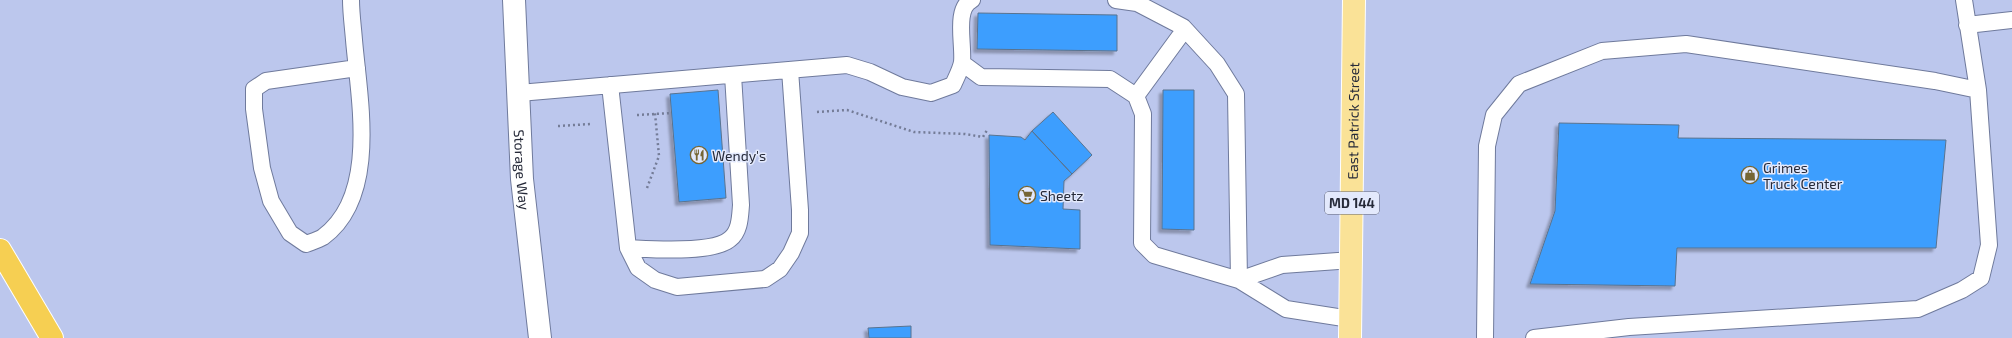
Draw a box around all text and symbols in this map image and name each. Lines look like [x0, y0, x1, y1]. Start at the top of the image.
street label: East Patrick Street [1343, 62, 1362, 180]
street label: Storage Way [511, 129, 534, 212]
restaurant icon: Wendy's [689, 145, 709, 165]
place label: Wendy's [712, 147, 766, 164]
place label: Grimes Truck Center [1763, 159, 1843, 192]
shop icon: Grimes Truck Center [1740, 165, 1760, 185]
supermarket icon: Sheetz [1017, 185, 1037, 205]
place label: Sheetz [1040, 187, 1084, 204]
road number: MD 144 [1325, 192, 1379, 214]

